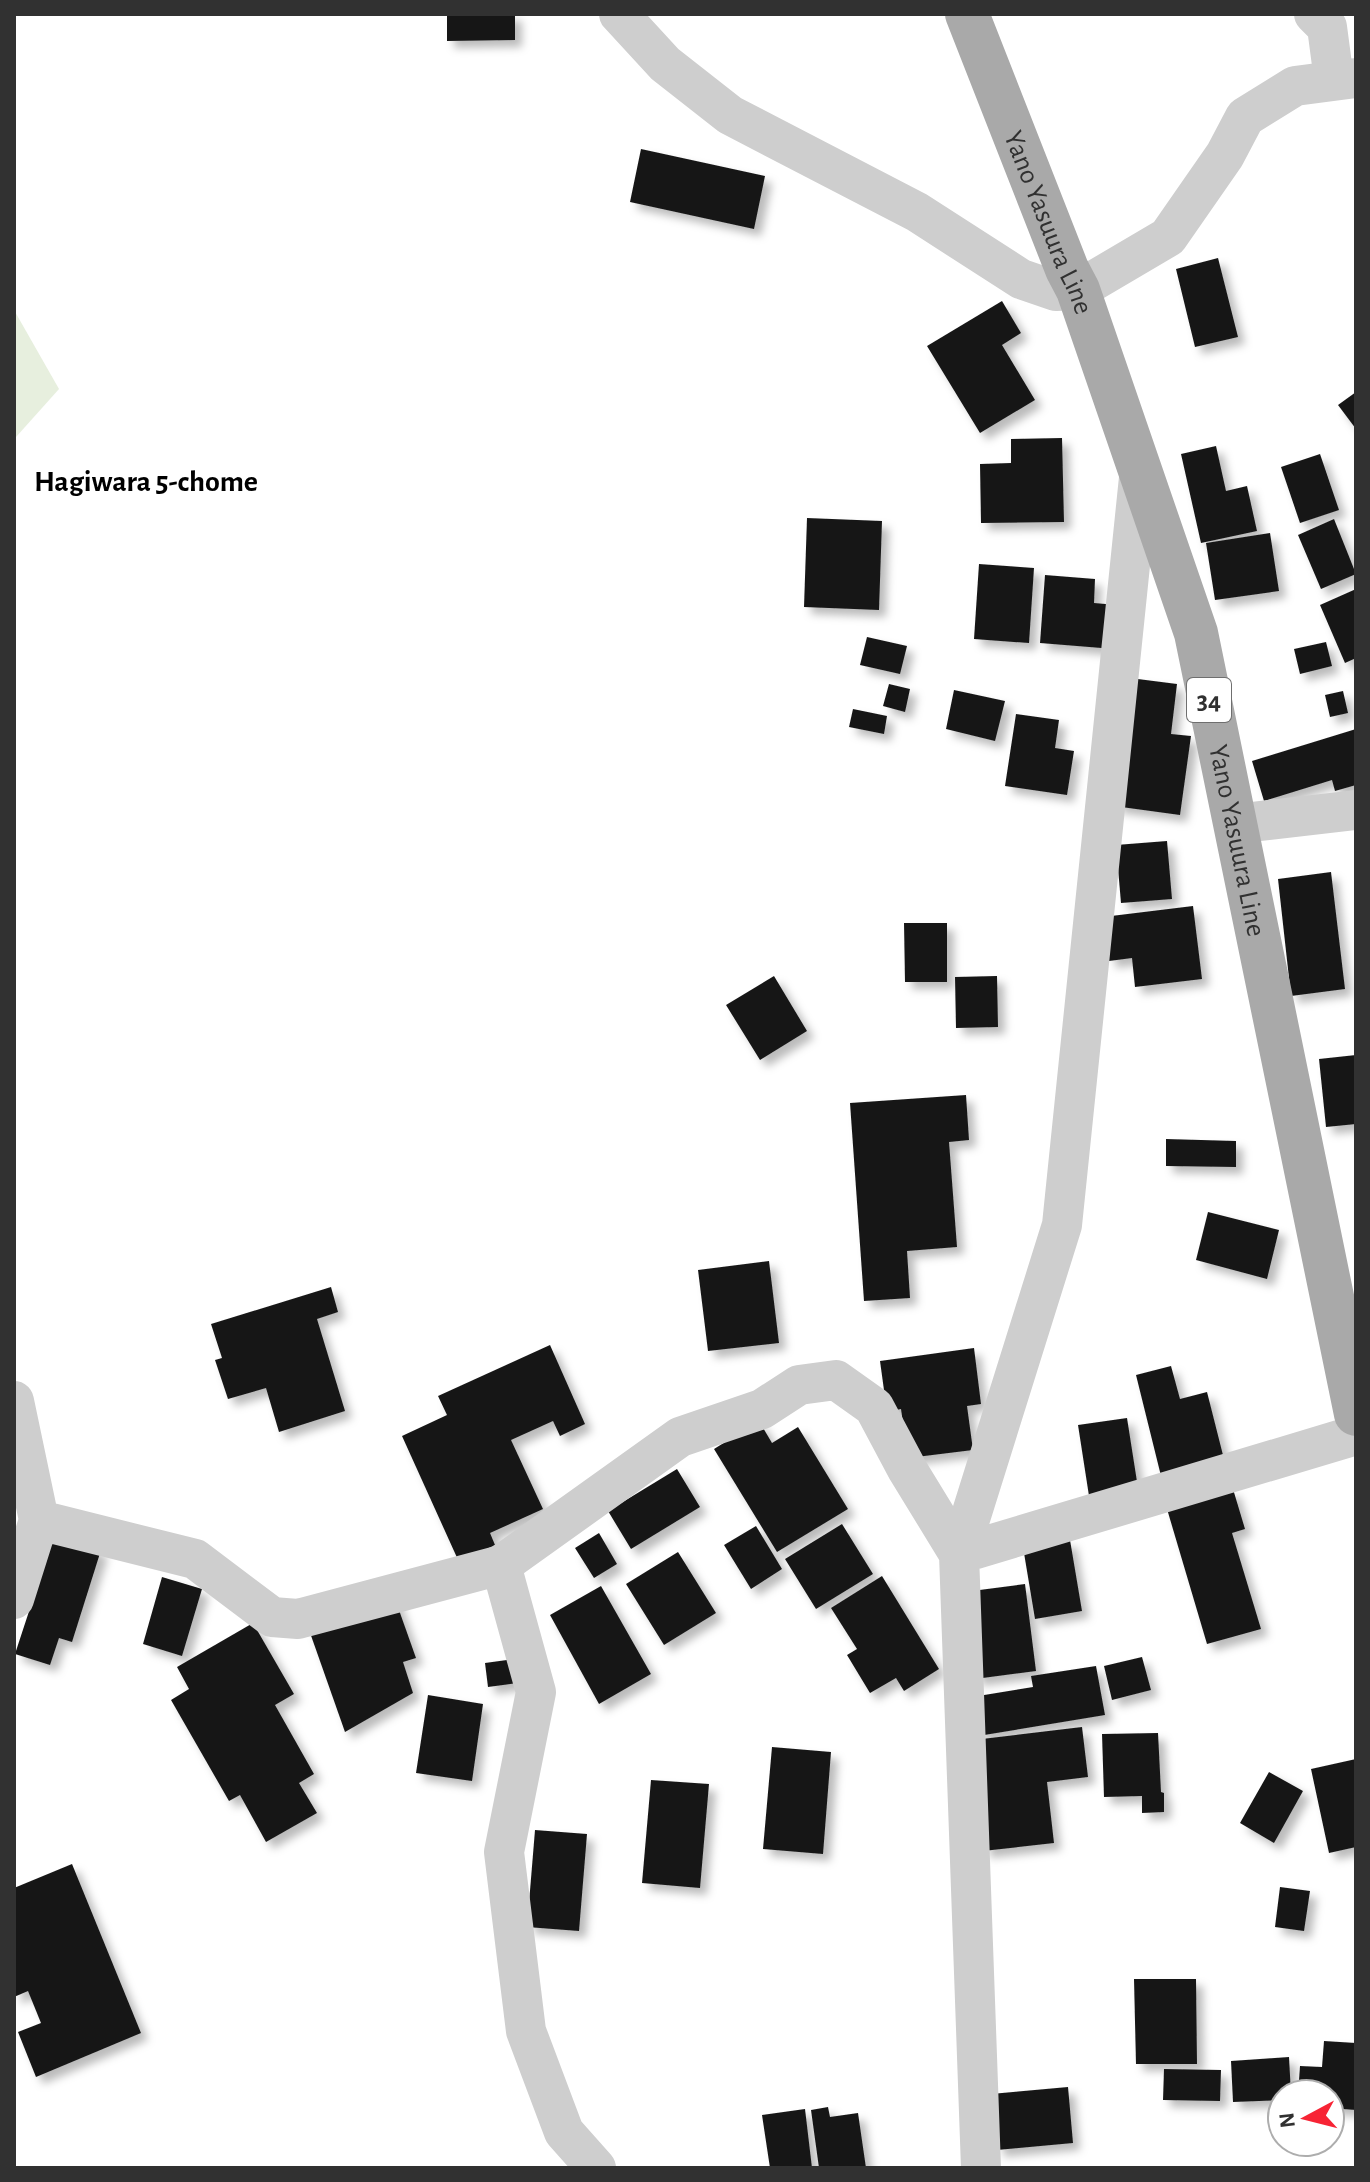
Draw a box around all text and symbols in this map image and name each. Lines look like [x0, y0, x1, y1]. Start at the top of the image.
street label: Yano Yasuura Line [998, 127, 1097, 318]
district label: Hagiwara 5-chome [34, 467, 258, 497]
road number: 34 [1187, 678, 1231, 722]
street label: Yano Yasuura Line [1203, 742, 1270, 939]
north arrow [1266, 2078, 1346, 2158]
text: N [1275, 2111, 1299, 2129]

